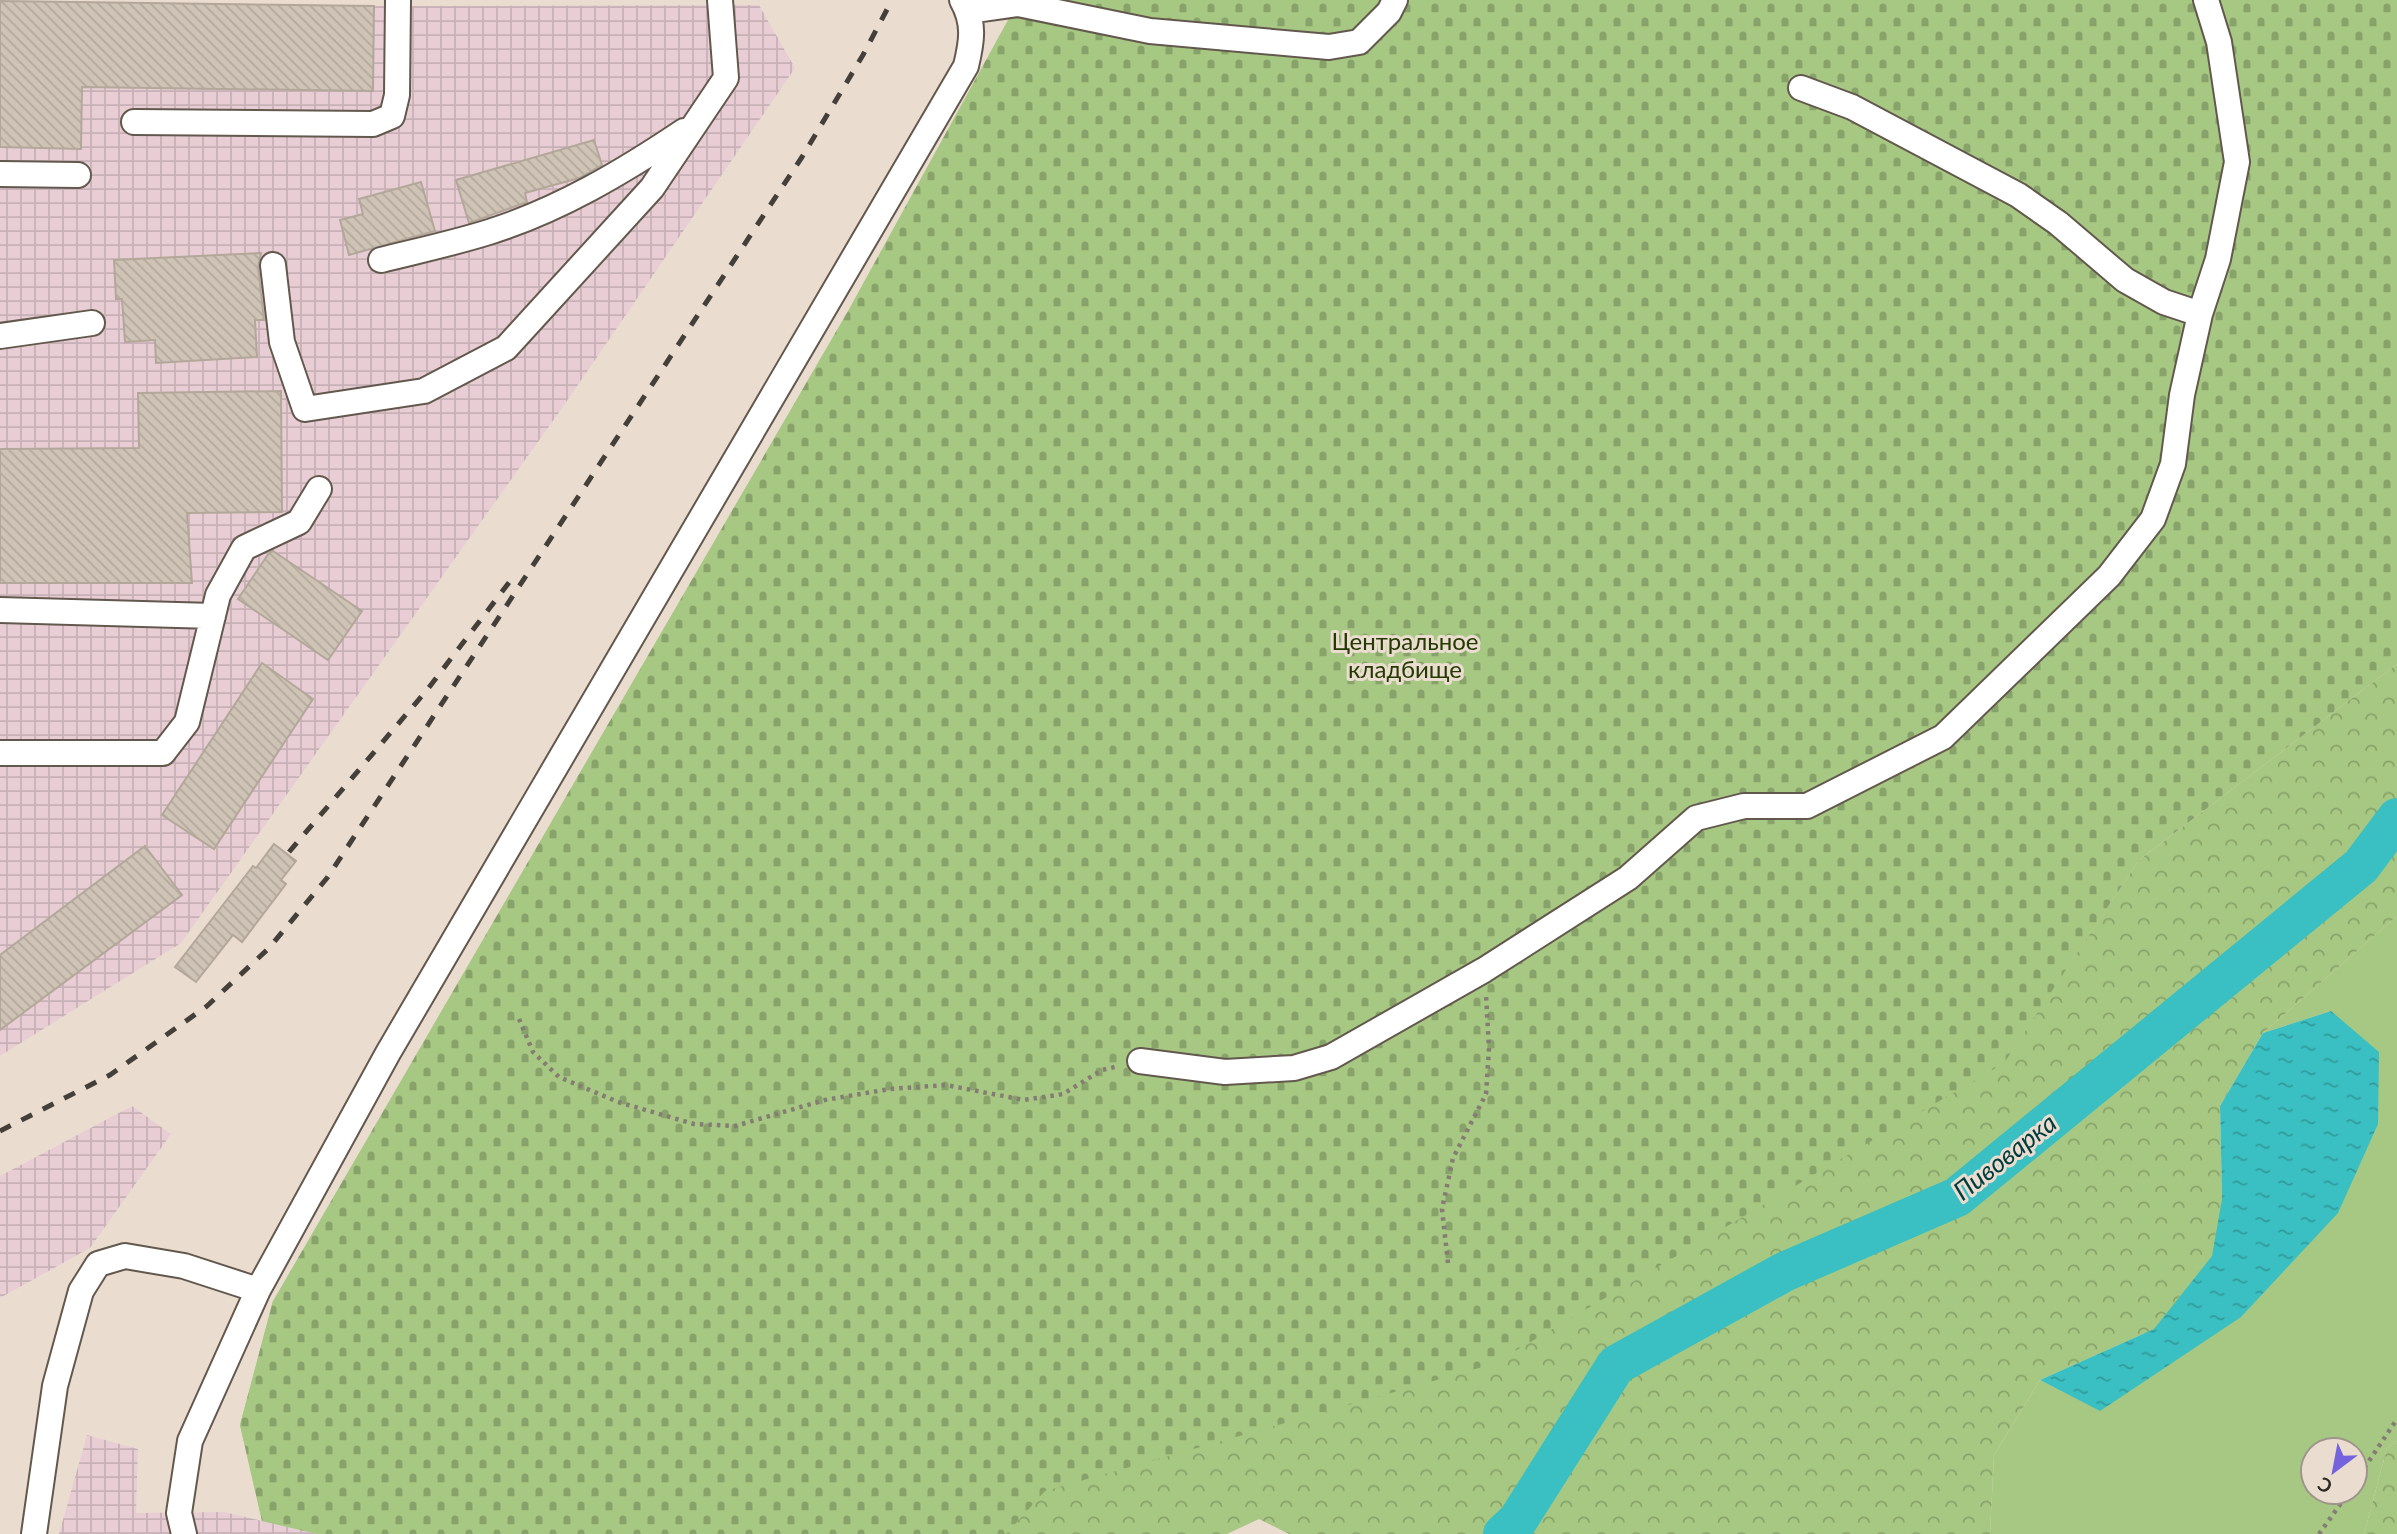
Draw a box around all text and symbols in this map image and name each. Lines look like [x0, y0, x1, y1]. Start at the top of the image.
park label: Центральное кладбище [1331, 626, 1479, 683]
water label: Пивоварка [1946, 1106, 2062, 1206]
north arrow [2299, 1436, 2369, 1506]
text: С [2313, 1473, 2336, 1499]

